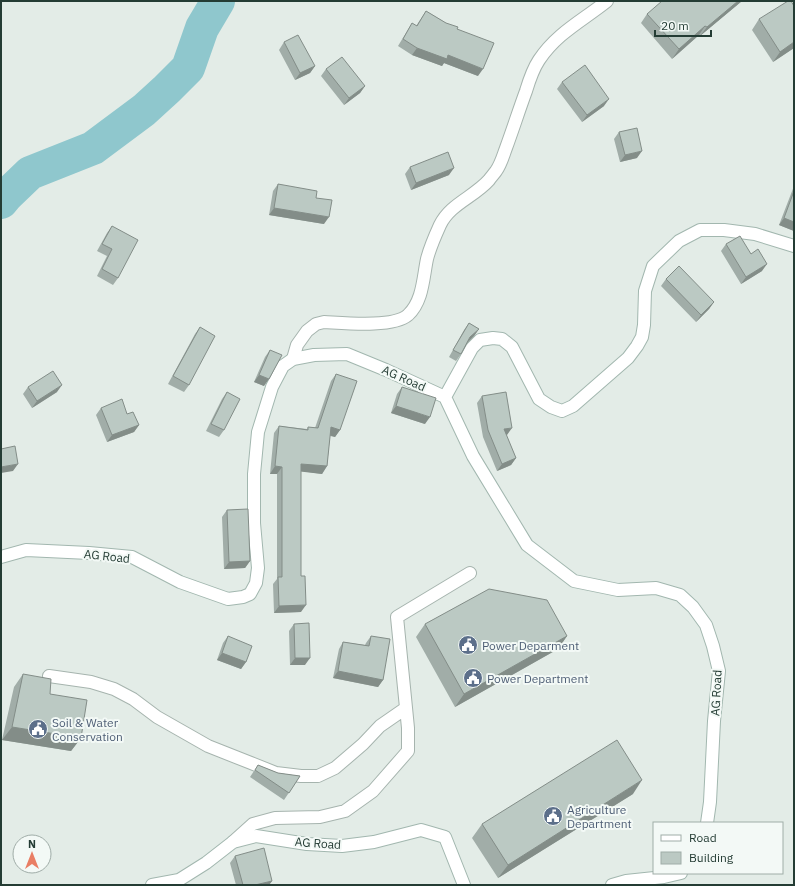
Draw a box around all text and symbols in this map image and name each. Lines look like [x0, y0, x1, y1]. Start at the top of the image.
scale bar [655, 12, 711, 38]
text: 20 m [661, 18, 689, 33]
street label: AG Road [380, 362, 428, 394]
street label: AG Road [83, 546, 131, 566]
public building icon: Power Deparment [457, 634, 479, 656]
place label: Power Deparment [482, 638, 579, 653]
public building icon: Power Department [462, 667, 484, 689]
street label: AG Road [707, 669, 725, 717]
place label: Power Department [487, 671, 588, 686]
place label: Soil & Water Conservation [52, 715, 123, 744]
public building icon: Soil & Water Conservation [27, 718, 49, 740]
place label: Agriculture Department [567, 802, 632, 831]
public building icon: Agriculture Department [542, 805, 564, 827]
legend [653, 822, 783, 874]
text: Road [689, 830, 717, 845]
north arrow [12, 834, 52, 874]
street label: AG Road [294, 834, 342, 852]
text: N [28, 837, 36, 851]
text: Building [689, 850, 734, 865]

